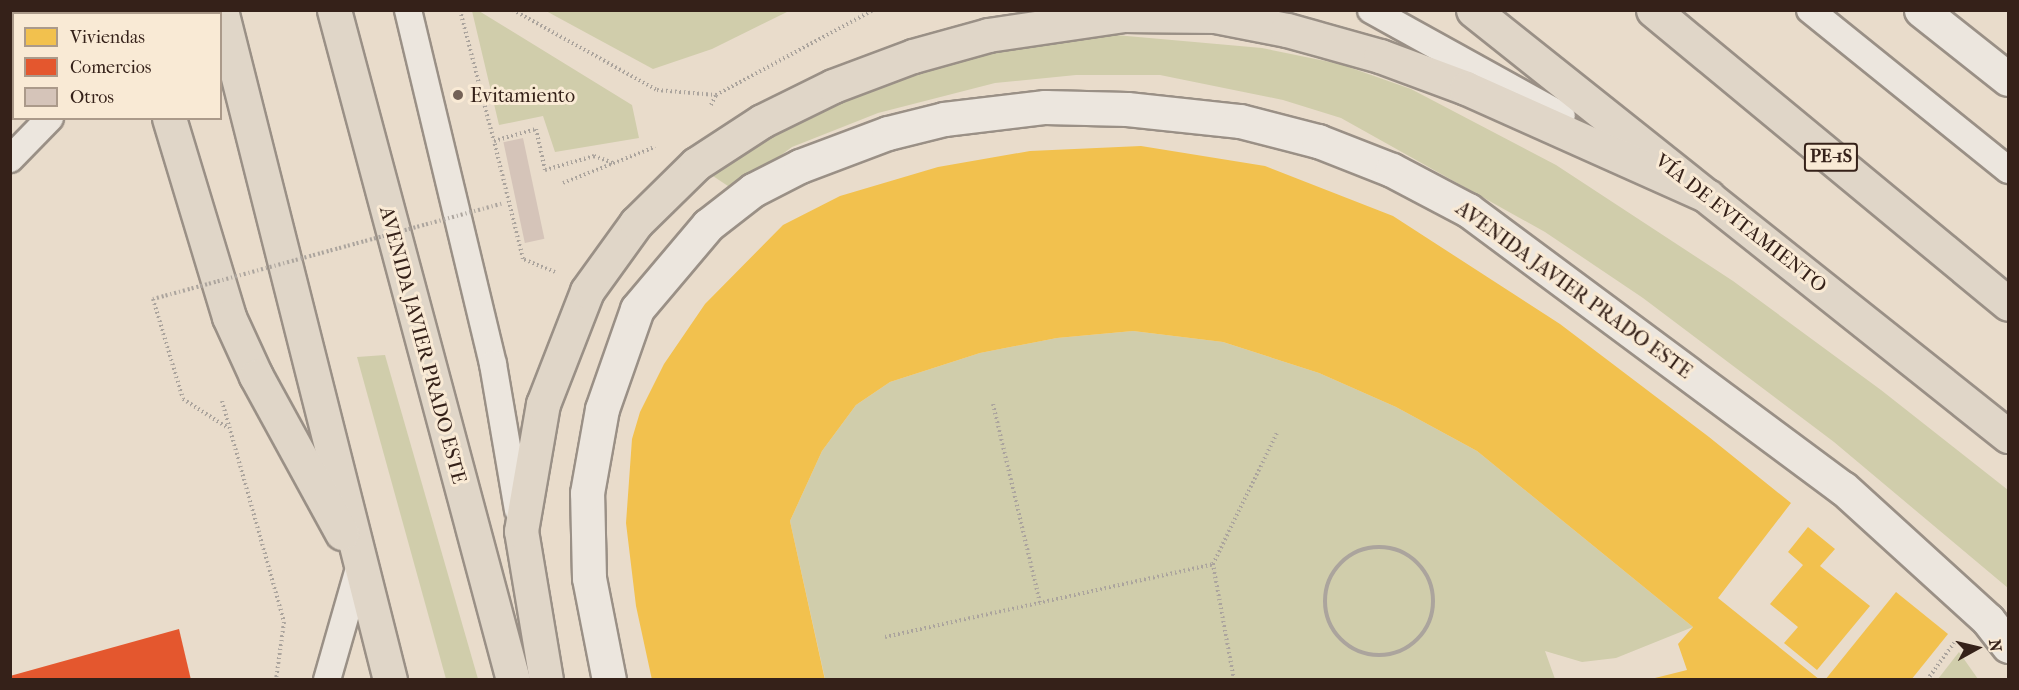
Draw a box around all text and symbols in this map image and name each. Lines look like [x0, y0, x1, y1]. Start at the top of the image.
legend [12, 12, 222, 120]
text: Viviendas [70, 27, 145, 48]
text: Comercios [70, 57, 151, 78]
place label: Evitamiento [470, 83, 575, 107]
text: Otros [70, 87, 114, 108]
marker: Evitamiento [451, 88, 465, 102]
road number: PE-1S [1802, 142, 1860, 172]
street label: VÍA DE EVITAMIENTO [1650, 148, 1832, 298]
street label: AVENIDA JAVIER PRADO ESTE [1451, 196, 1697, 384]
street label: AVENIDA JAVIER PRADO ESTE [374, 204, 472, 486]
north arrow [1947, 618, 2007, 678]
text: N [1985, 638, 2006, 653]

